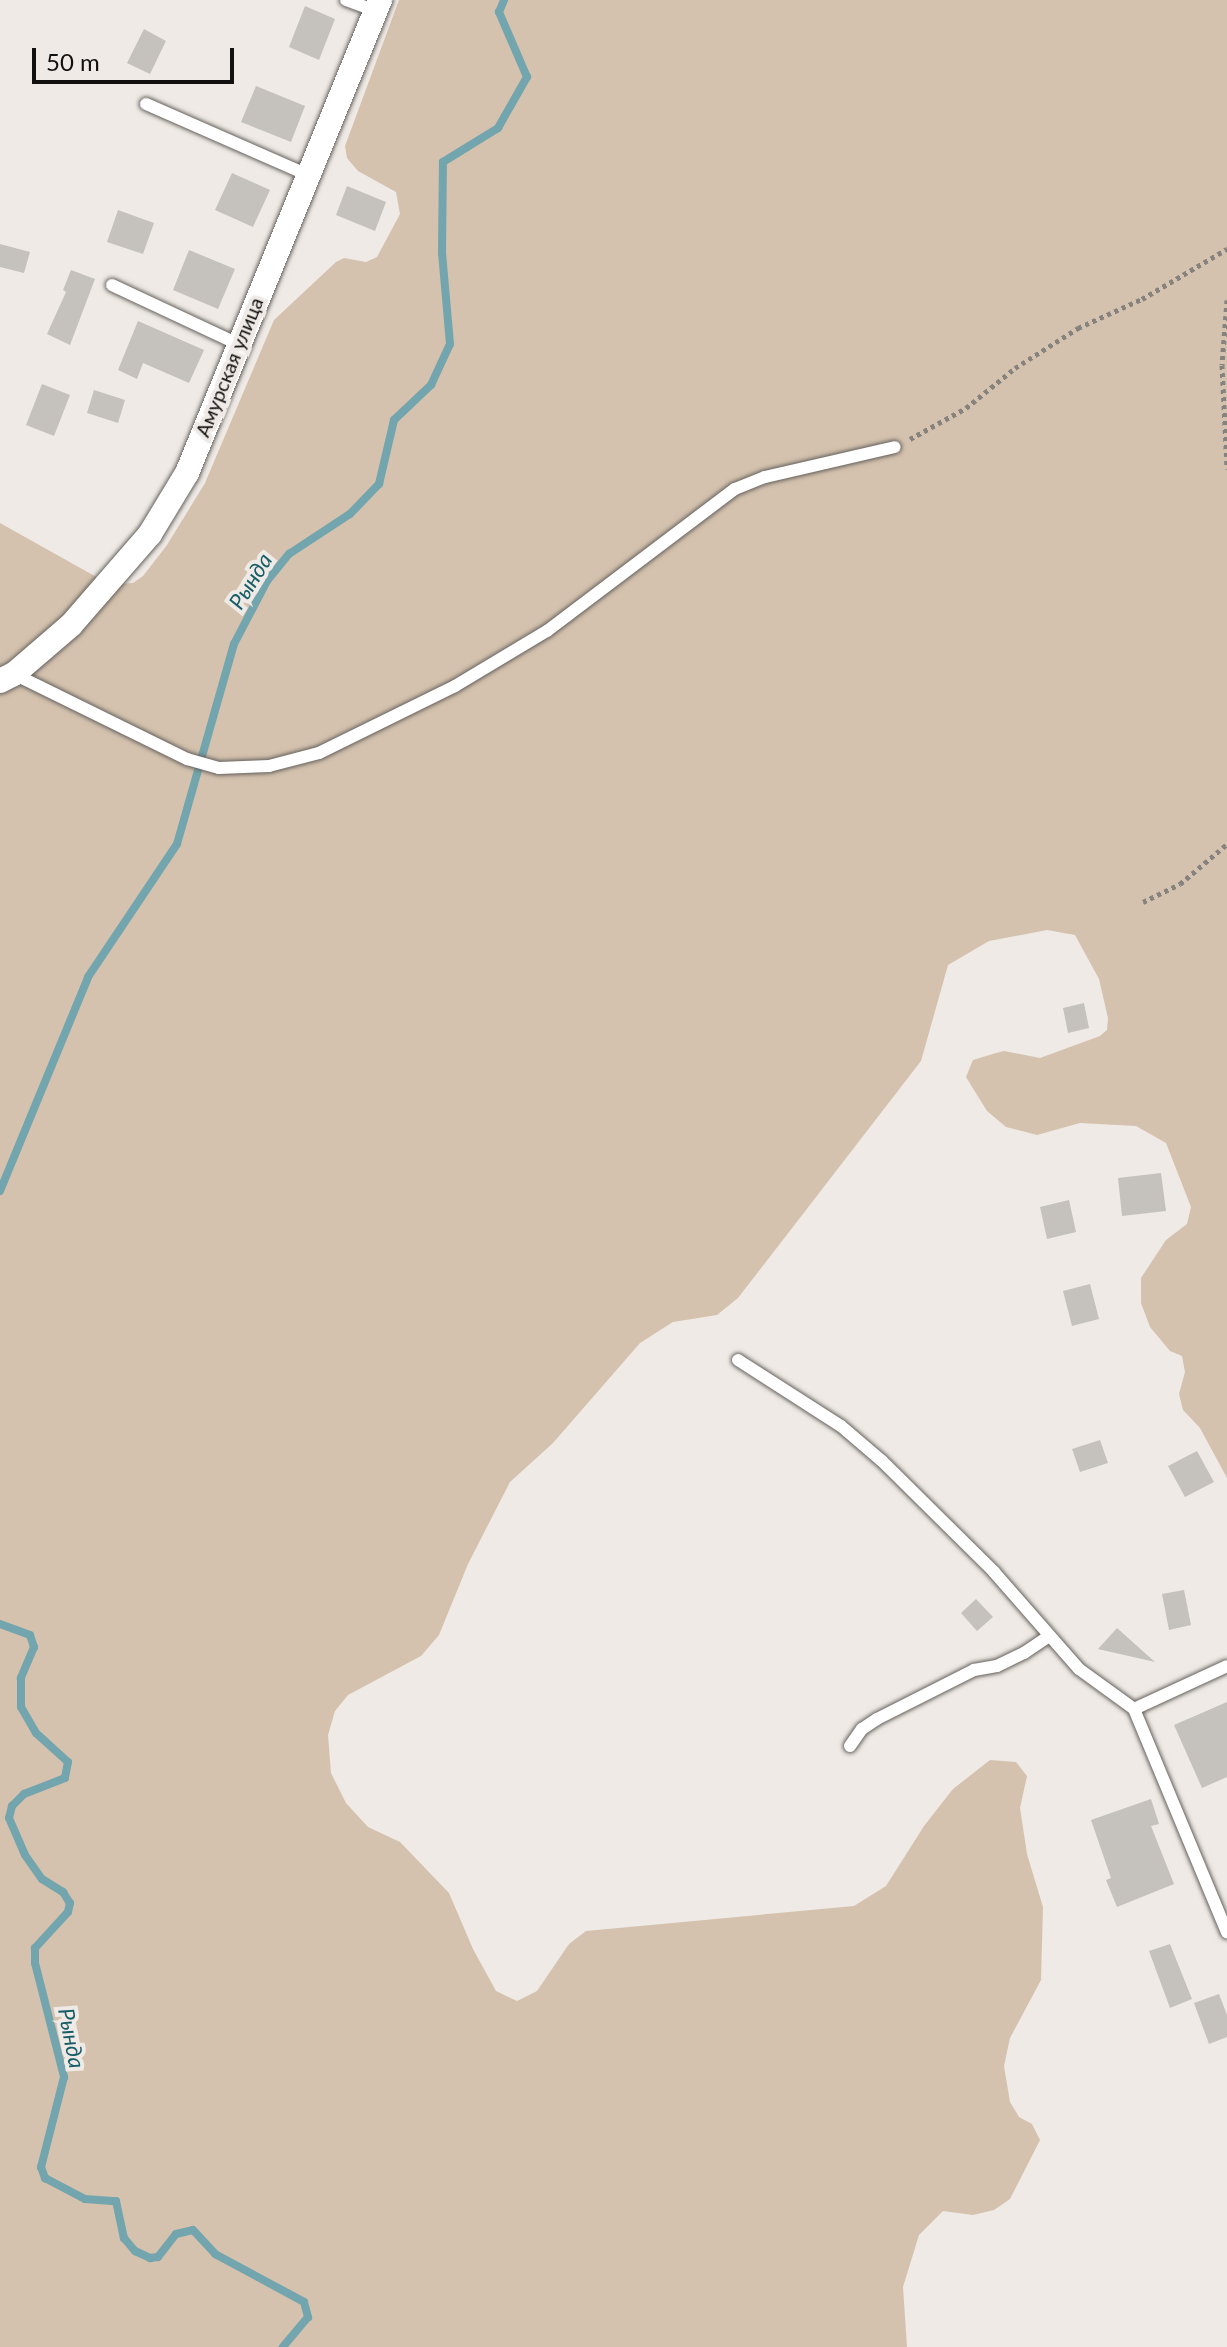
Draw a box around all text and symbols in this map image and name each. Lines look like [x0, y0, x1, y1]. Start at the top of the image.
scale bar [36, 32, 238, 82]
text: 50 m [46, 47, 100, 76]
street label: Амурская улица [190, 294, 268, 440]
water label: Рында [223, 548, 277, 614]
water label: Рында [53, 2006, 91, 2070]

